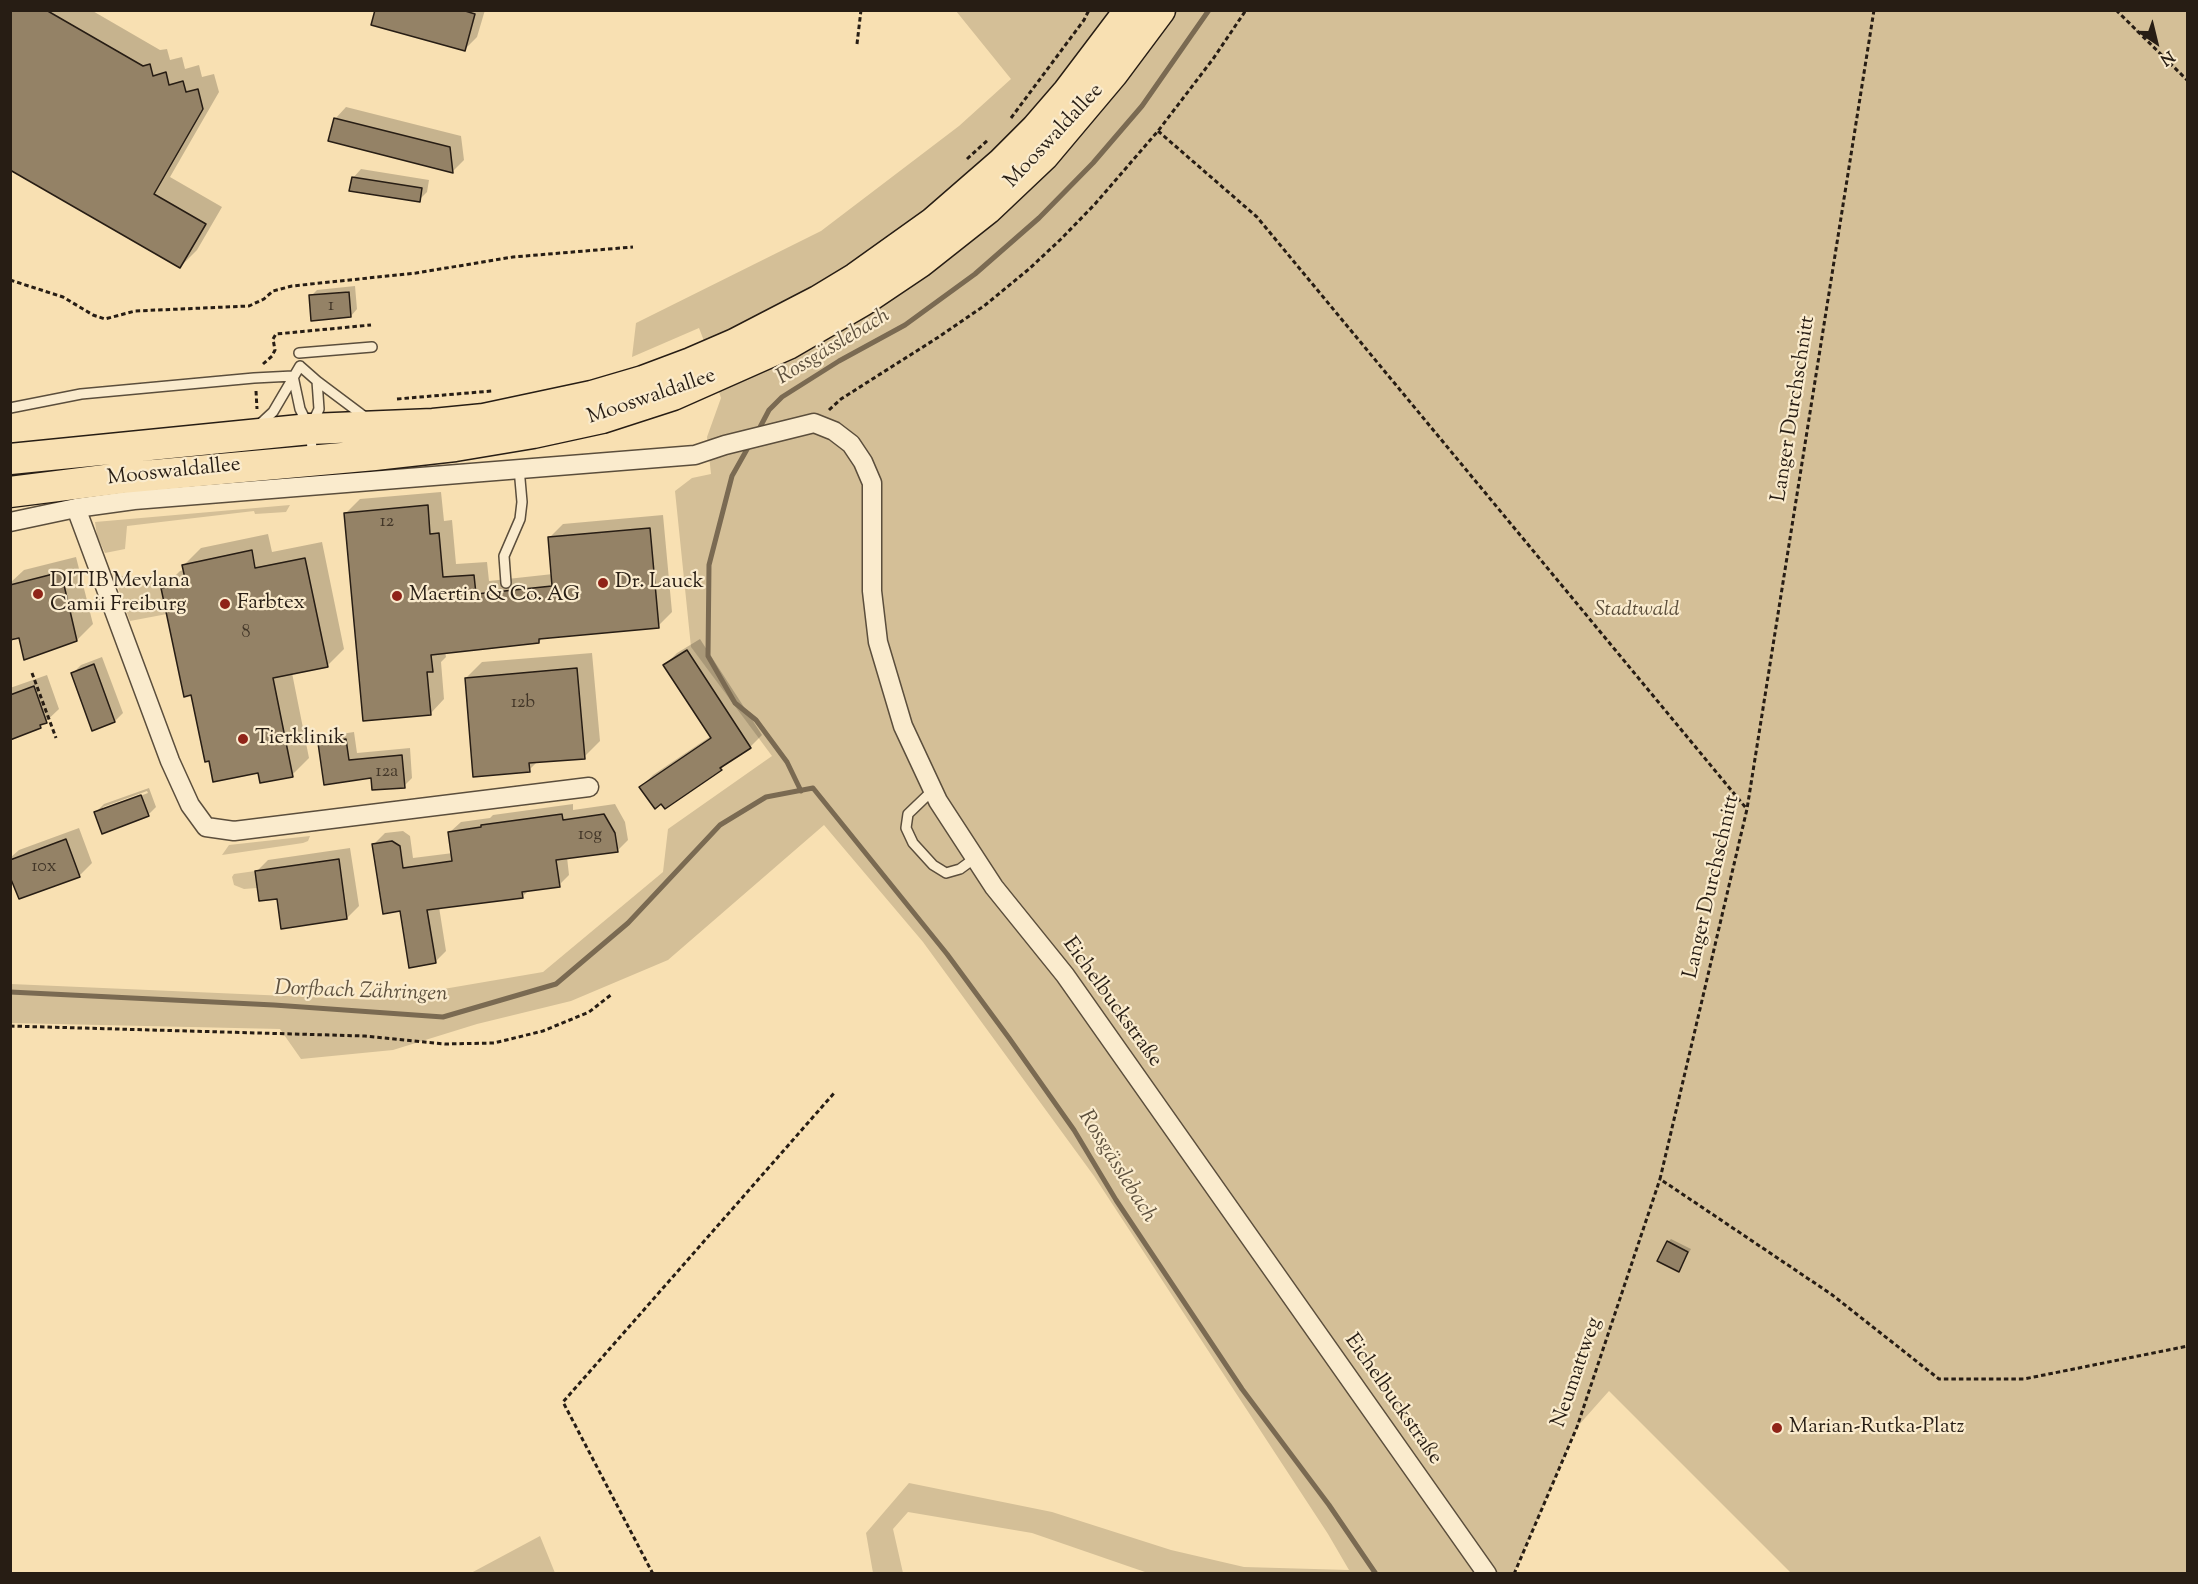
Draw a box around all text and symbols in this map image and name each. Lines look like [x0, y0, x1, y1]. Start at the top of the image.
north arrow [2126, 12, 2186, 72]
text: N [2155, 44, 2178, 70]
street label: Mooswaldallee [1000, 79, 1110, 195]
house number: 1 [328, 296, 334, 318]
water label: Rossgässlebach [773, 304, 895, 392]
street label: Langer Durchschnitt [1768, 314, 1822, 504]
street label: Mooswaldallee [585, 364, 719, 432]
street label: Mooswaldallee [106, 453, 242, 493]
house number: 12 [380, 512, 394, 534]
place label: DITIB Mevlana Camii Freiburg [50, 569, 190, 619]
place label: Dr. Lauck [615, 570, 704, 596]
marker: Dr. Lauck [596, 576, 610, 590]
place label: Maertin & Co. AG [409, 583, 580, 609]
marker: DITIB Mevlana Camii Freiburg [31, 587, 45, 601]
marker: Maertin & Co. AG [390, 589, 404, 603]
place label: Farbtex [237, 591, 305, 617]
marker: Farbtex [218, 597, 232, 611]
park label: Stadtwald [1595, 598, 1679, 624]
house number: 8 [242, 623, 250, 645]
house number: 12b [511, 693, 535, 715]
place label: Tierklinik [255, 726, 345, 752]
marker: Tierklinik [236, 732, 250, 746]
house number: 12a [376, 762, 398, 784]
street label: Langer Durchschnitt [1680, 793, 1746, 981]
house number: 10g [578, 825, 602, 847]
house number: 10x [31, 857, 57, 879]
street label: Eichelbuckstraße [1056, 933, 1166, 1073]
water label: Dorfbach Zähringen [274, 977, 448, 1009]
water label: Rossgässlebach [1071, 1106, 1161, 1228]
street label: Neumattweg [1547, 1315, 1609, 1431]
street label: Eichelbuckstraße [1338, 1330, 1446, 1470]
place label: Marian-Rutka-Platz [1789, 1415, 1965, 1441]
marker: Marian-Rutka-Platz [1770, 1421, 1784, 1435]

